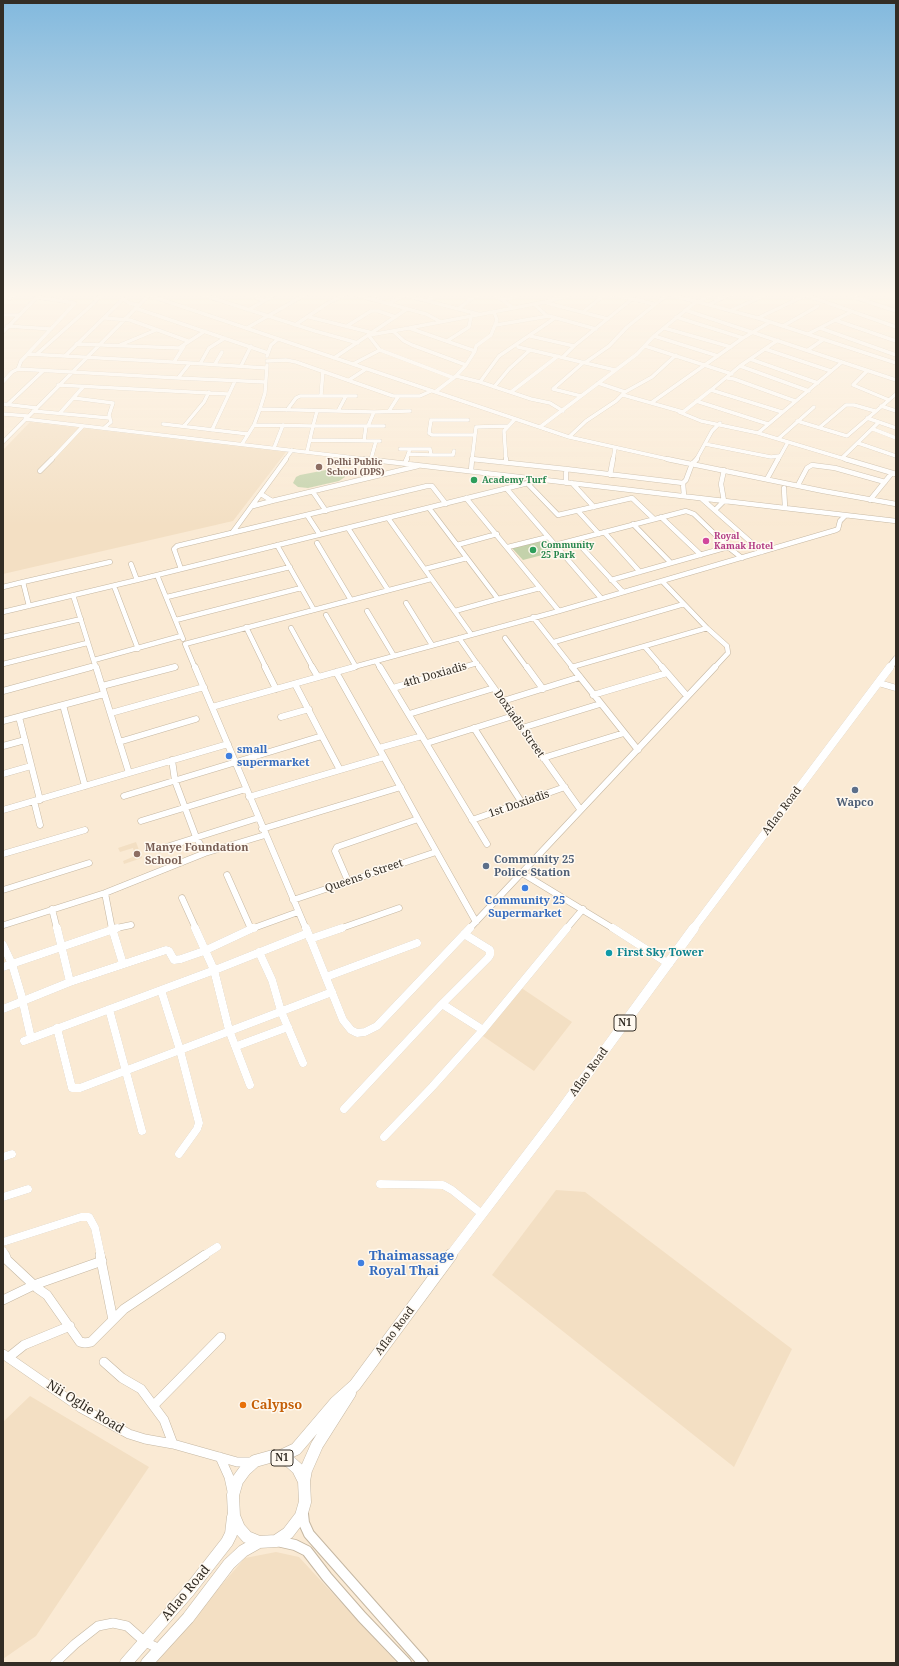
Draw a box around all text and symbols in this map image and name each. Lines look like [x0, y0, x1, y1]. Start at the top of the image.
place label: Delhi Public School (DPS) [327, 457, 385, 478]
marker: Delhi Public School (DPS) [314, 462, 324, 472]
marker: Academy Turf [469, 475, 479, 485]
place label: Academy Turf [482, 475, 546, 485]
place label: Royal Kamak Hotel [714, 531, 773, 552]
marker: Royal Kamak Hotel [701, 536, 711, 546]
place label: Community 25 Park [541, 540, 594, 561]
marker: Community 25 Park [528, 545, 538, 555]
street label: 4th Doxiadis [402, 660, 468, 690]
street label: Doxiadis Street [491, 688, 547, 760]
place label: small supermarket [237, 743, 310, 769]
marker: small supermarket [224, 751, 234, 761]
street label: Aflao Road [760, 784, 804, 838]
marker: Wapco [850, 785, 860, 795]
street label: 1st Doxiadis [487, 787, 551, 821]
place label: Wapco [836, 796, 874, 810]
place label: Manye Foundation School [145, 841, 249, 867]
marker: Manye Foundation School [132, 849, 142, 859]
place label: Community 25 Police Station [494, 853, 574, 879]
street label: Queens 6 Street [323, 856, 405, 896]
marker: Community 25 Police Station [481, 861, 491, 871]
marker: Community 25 Supermarket [520, 883, 530, 893]
place label: Community 25 Supermarket [485, 894, 565, 920]
place label: First Sky Tower [617, 946, 704, 960]
marker: First Sky Tower [604, 948, 614, 958]
road number: N1 [614, 1015, 636, 1031]
street label: Aflao Road [567, 1045, 611, 1099]
place label: Thaimassage Royal Thai [369, 1248, 454, 1279]
marker: Thaimassage Royal Thai [356, 1258, 366, 1268]
street label: Aflao Road [373, 1304, 417, 1358]
street label: Nii Oglie Road [44, 1377, 126, 1437]
place label: Calypso [251, 1397, 302, 1413]
marker: Calypso [238, 1400, 248, 1410]
road number: N1 [271, 1450, 293, 1466]
street label: Aflao Road [158, 1562, 214, 1624]

